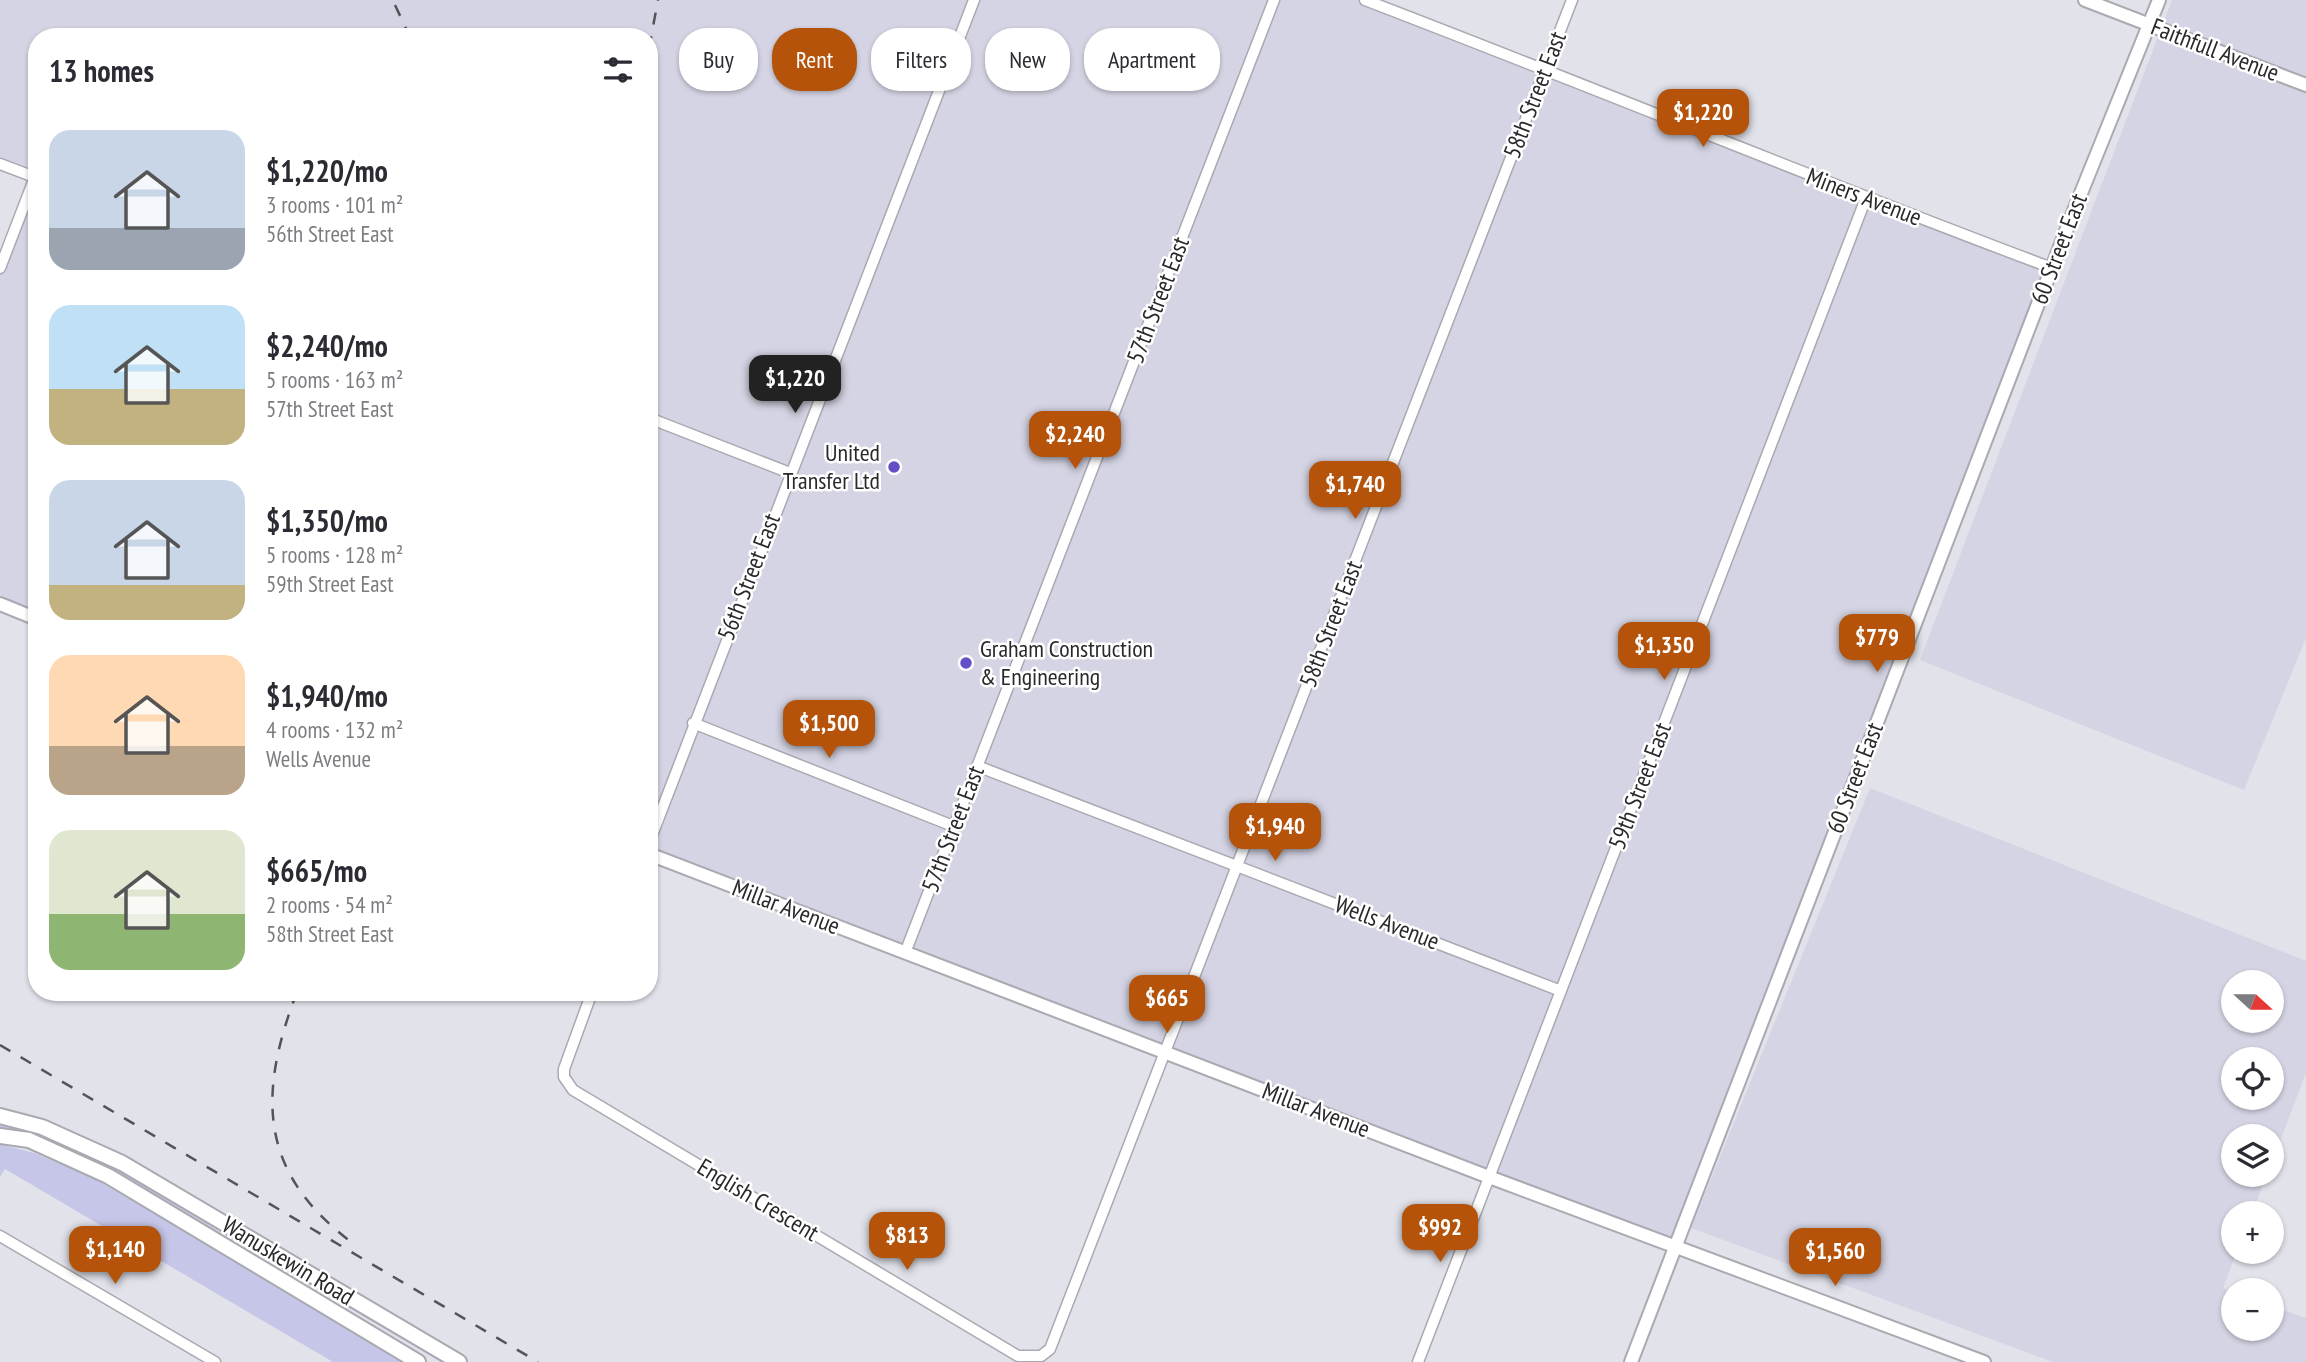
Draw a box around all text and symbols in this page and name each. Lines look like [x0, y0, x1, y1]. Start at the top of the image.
street label: Faithfull Avenue [2147, 11, 2284, 88]
street label: 58th Street East [1496, 27, 1573, 163]
chip: Buy [679, 28, 758, 91]
chip: Rent [772, 28, 857, 91]
chip: Filters [871, 28, 971, 91]
chip: New [985, 28, 1070, 91]
chip: Apartment [1084, 28, 1220, 91]
text: 13 homes [49, 51, 154, 90]
icon: filters [599, 51, 637, 89]
pin: $1,220 [1646, 90, 1760, 149]
text: $1,220 [1673, 97, 1733, 126]
text: $1,220/mo [266, 151, 388, 190]
icon: home [105, 158, 189, 242]
street label: Miners Avenue [1802, 160, 1926, 233]
street label: 60 Street East [2023, 189, 2094, 309]
text: 3 rooms · 101 m² [266, 190, 403, 219]
text: 56th Street East [266, 219, 394, 248]
street label: 57th Street East [1119, 232, 1196, 367]
text: $2,240/mo [266, 326, 388, 365]
icon: home [105, 333, 189, 417]
pin: $1,220 [738, 356, 852, 415]
text: $1,220 [765, 363, 825, 392]
text: 5 rooms · 163 m² [266, 365, 403, 394]
text: 57th Street East [266, 394, 394, 423]
pin: $2,240 [1018, 412, 1132, 471]
text: $2,240 [1045, 419, 1105, 448]
place label: United Transfer Ltd [783, 437, 880, 496]
marker: United Transfer Ltd [886, 459, 902, 475]
pin: $1,740 [1298, 462, 1412, 521]
text: $1,740 [1325, 469, 1385, 498]
text: $1,350/mo [266, 501, 388, 540]
icon: home [105, 508, 189, 592]
street label: 56th Street East [710, 509, 787, 645]
text: 5 rooms · 128 m² [266, 540, 403, 569]
street label: 58th Street East [1292, 556, 1369, 692]
text: 59th Street East [266, 569, 394, 598]
pin: $779 [1836, 614, 1918, 674]
pin: $1,350 [1607, 622, 1721, 682]
text: $779 [1855, 622, 1899, 651]
text: $1,350 [1634, 630, 1694, 659]
place label: Graham Construction & Engineering [980, 633, 1153, 692]
marker: Graham Construction & Engineering [958, 655, 974, 671]
text: $1,940/mo [266, 676, 388, 715]
icon: home [105, 683, 189, 767]
pin: $1,500 [772, 700, 886, 760]
text: $1,500 [799, 708, 859, 737]
text: 4 rooms · 132 m² [266, 715, 403, 744]
street label: 59th Street East [1601, 718, 1678, 854]
street label: 60 Street East [1819, 718, 1890, 838]
text: Wells Avenue [266, 744, 371, 773]
street label: 57th Street East [914, 761, 991, 896]
pin: $1,940 [1218, 804, 1332, 863]
text: $1,940 [1245, 811, 1305, 840]
text: $665/mo [266, 851, 367, 890]
icon: home [105, 858, 189, 942]
street label: Millar Avenue [728, 872, 844, 941]
street label: Wells Avenue [1330, 888, 1444, 957]
text: 2 rooms · 54 m² [266, 890, 393, 919]
text: 58th Street East [266, 919, 394, 948]
north arrow [2221, 970, 2284, 1032]
map controls [2221, 970, 2284, 1341]
pin: $665 [1126, 976, 1208, 1035]
text: $665 [1145, 983, 1189, 1012]
button: locate [2221, 1047, 2284, 1110]
street label: Millar Avenue [1258, 1075, 1374, 1144]
button: layers [2221, 1124, 2284, 1187]
street label: English Crescent [692, 1151, 825, 1248]
button: + [2221, 1201, 2284, 1264]
pin: $992 [1399, 1204, 1481, 1264]
street label: Wanuskewin Road [217, 1209, 360, 1312]
pin: $813 [866, 1212, 948, 1272]
text: $992 [1418, 1212, 1462, 1241]
text: $813 [885, 1220, 929, 1249]
pin: $1,140 [58, 1226, 172, 1286]
pin: $1,560 [1778, 1228, 1892, 1288]
text: $1,140 [85, 1234, 145, 1263]
text: $1,560 [1805, 1236, 1865, 1265]
button: − [2221, 1278, 2284, 1341]

